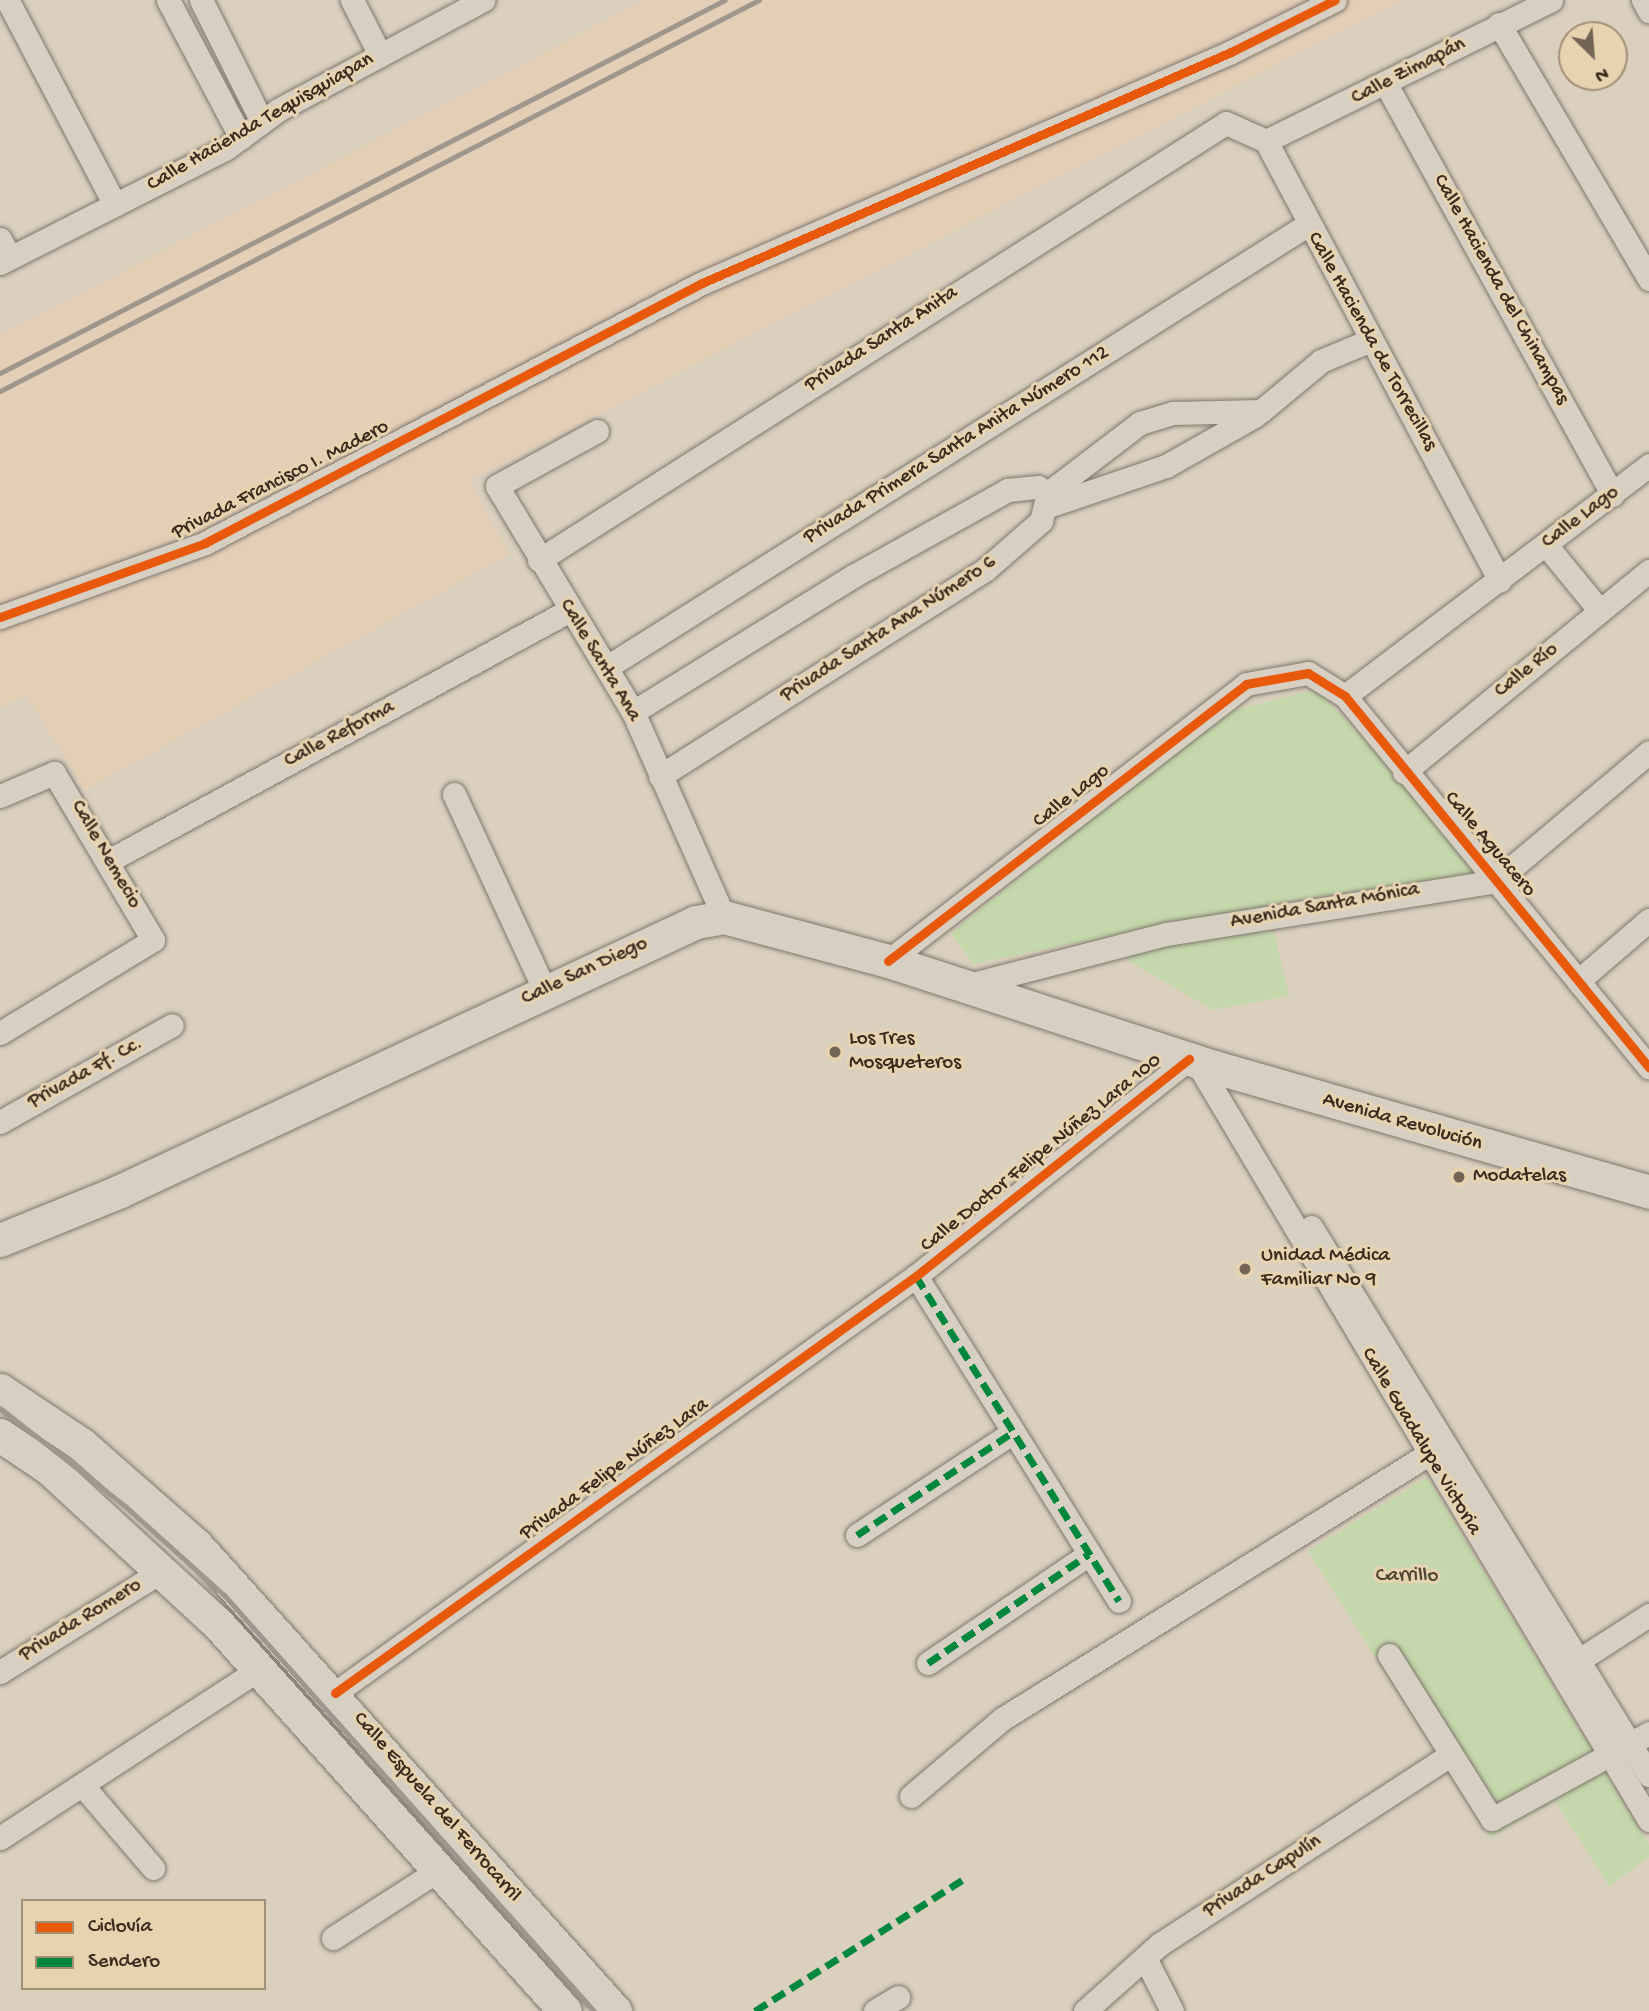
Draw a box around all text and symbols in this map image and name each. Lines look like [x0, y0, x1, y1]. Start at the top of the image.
north arrow [1558, 21, 1628, 91]
street label: Calle Zimapán [1348, 32, 1470, 112]
street label: Calle Hacienda Tequisquiapan [143, 48, 379, 198]
text: N [1591, 61, 1612, 87]
street label: Calle Hacienda del Chinampas [1426, 170, 1574, 410]
street label: Calle Hacienda de Torrecillas [1300, 228, 1442, 456]
street label: Privada Santa Anita [801, 281, 963, 399]
street label: Privada Primera Santa Anita Número 112 [800, 341, 1114, 551]
street label: Privada Francisco I. Madero [168, 415, 394, 547]
street label: Calle Lago [1537, 481, 1625, 555]
street label: Privada Santa Ana Número 6 [776, 551, 1002, 709]
street label: Calle Santa Ana [552, 595, 646, 727]
street label: Calle Río [1490, 638, 1564, 704]
street label: Calle Reforma [281, 695, 399, 775]
street label: Calle Lago [1029, 759, 1115, 835]
street label: Calle Aguacero [1437, 787, 1541, 903]
street label: Calle Nemecio [64, 796, 146, 914]
street label: Avenida Santa Mónica [1229, 878, 1421, 936]
street label: Calle San Diego [518, 932, 652, 1012]
place label: Los Tres Mosqueteros [849, 1027, 961, 1077]
street label: Privada Ff. Cc. [24, 1032, 148, 1116]
marker: Los Tres Mosqueteros [827, 1044, 843, 1060]
street label: Calle Doctor Felipe Núñez Lara 100 [916, 1049, 1168, 1259]
street label: Avenida Revolución [1319, 1088, 1485, 1158]
place label: Modatelas [1473, 1164, 1566, 1190]
marker: Modatelas [1451, 1169, 1467, 1185]
place label: Unidad Médica Familiar No 9 [1261, 1244, 1390, 1294]
marker: Unidad Médica Familiar No 9 [1235, 1259, 1255, 1279]
street label: Calle Guadalupe Victoria [1354, 1344, 1486, 1540]
street label: Privada Felipe Núñez Lara [516, 1393, 714, 1547]
park label: Carrillo [1376, 1564, 1438, 1590]
street label: Privada Romero [15, 1573, 147, 1669]
street label: Calle Espuela del Ferrocarril [346, 1708, 526, 1908]
street label: Privada Capulín [1199, 1829, 1327, 1925]
legend [21, 1899, 266, 1990]
text: Ciclovía [88, 1915, 152, 1940]
text: Sendero [88, 1950, 160, 1975]

